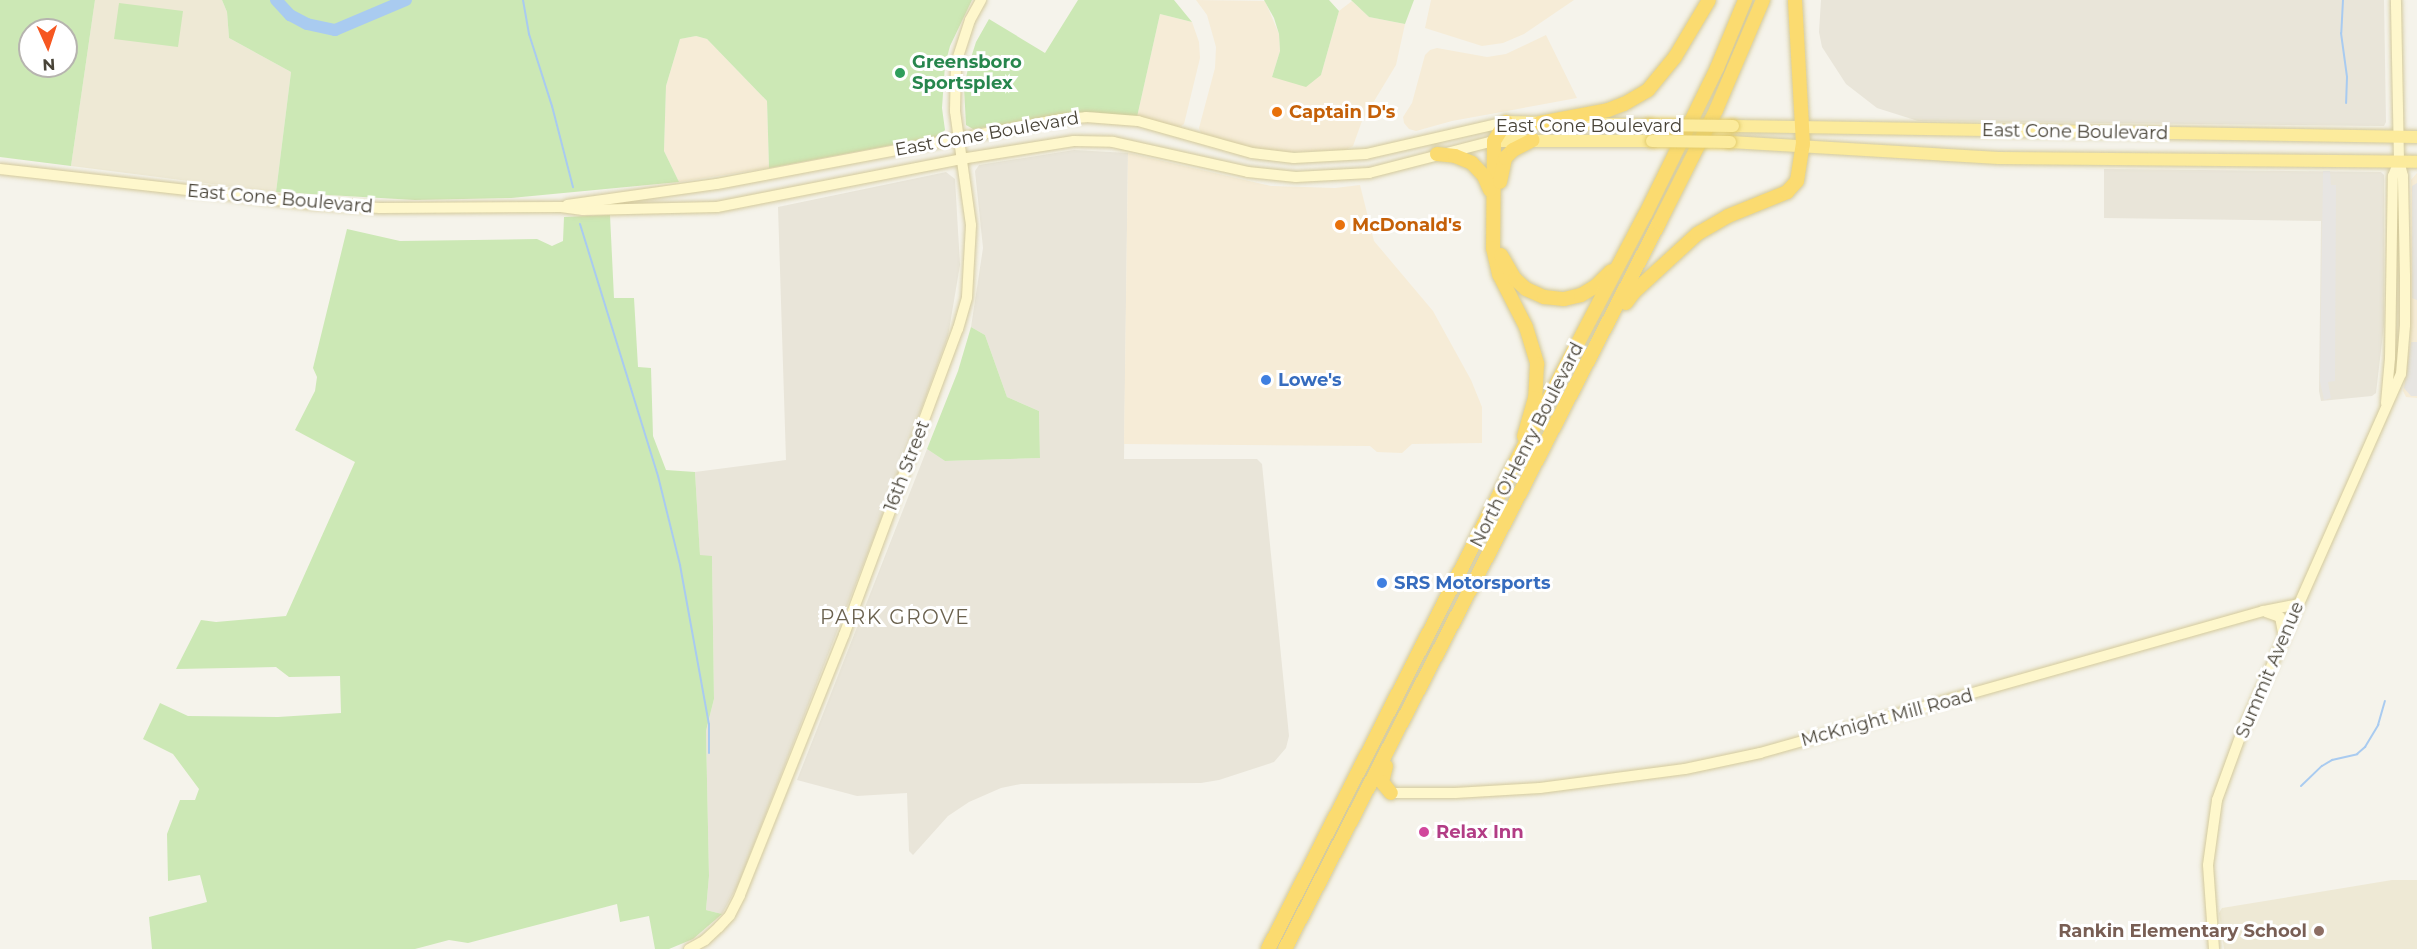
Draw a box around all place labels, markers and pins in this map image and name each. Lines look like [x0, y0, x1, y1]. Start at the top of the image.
place label: Greensboro Sportsplex [912, 52, 1022, 94]
marker: Greensboro Sportsplex [893, 66, 907, 80]
place label: Captain D's [1289, 101, 1395, 123]
marker: Captain D's [1270, 105, 1284, 119]
place label: McDonald's [1352, 214, 1462, 236]
marker: McDonald's [1333, 218, 1347, 232]
place label: Lowe's [1278, 369, 1342, 391]
marker: Lowe's [1259, 373, 1273, 387]
place label: SRS Motorsports [1394, 572, 1551, 594]
marker: SRS Motorsports [1375, 576, 1389, 590]
place label: Relax Inn [1436, 821, 1524, 843]
marker: Relax Inn [1417, 825, 1431, 839]
place label: Rankin Elementary School [2058, 920, 2307, 942]
marker: Rankin Elementary School [2312, 924, 2326, 938]

